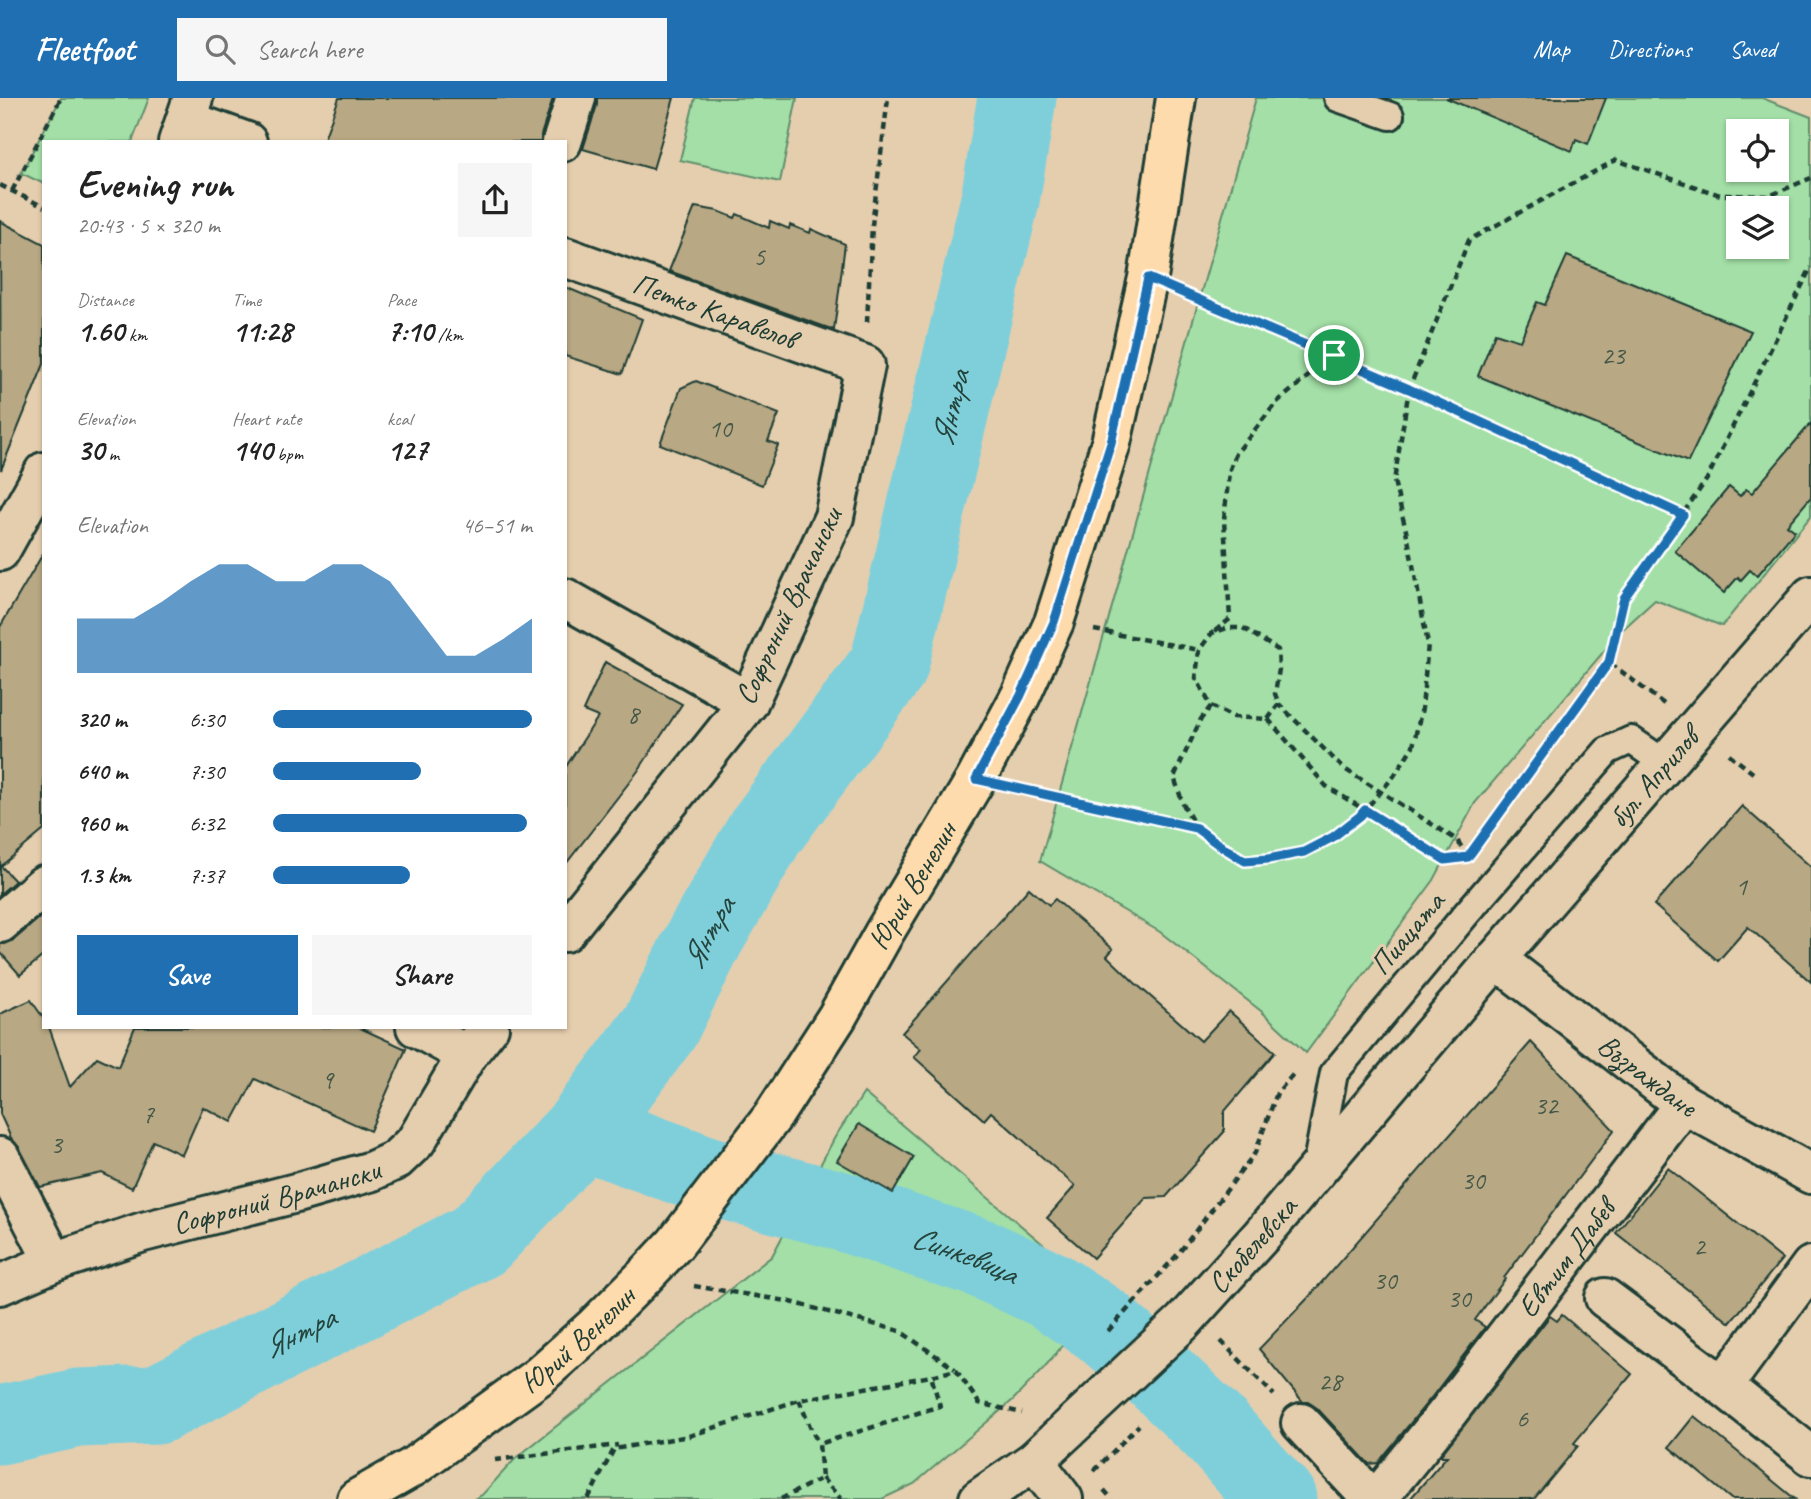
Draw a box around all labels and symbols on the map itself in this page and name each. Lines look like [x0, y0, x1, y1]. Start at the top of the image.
house number: 5 [753, 240, 766, 273]
street label: Петко Каравелов [628, 264, 807, 360]
pin [1304, 325, 1364, 385]
house number: 23 [1601, 339, 1627, 372]
water label: Янтра [922, 364, 980, 450]
house number: 10 [708, 412, 734, 445]
street label: Софроний Врачански [726, 500, 851, 710]
house number: 8 [627, 698, 641, 731]
street label: бул. Априлов [1600, 715, 1711, 835]
street label: Юрий Венелин [859, 812, 966, 956]
house number: 1 [1735, 870, 1748, 903]
street label: Пиацата [1361, 882, 1454, 983]
water label: Янтра [672, 887, 746, 976]
street label: Възраждане [1590, 1026, 1705, 1127]
house number: 9 [321, 1063, 335, 1096]
house number: 32 [1534, 1089, 1560, 1122]
house number: 7 [142, 1098, 155, 1131]
house number: 3 [50, 1128, 64, 1161]
street label: Софроний Врачански [168, 1150, 388, 1243]
house number: 30 [1461, 1164, 1487, 1197]
street label: Скобелевска [1199, 1187, 1306, 1302]
street label: Евтим Дабев [1508, 1187, 1627, 1325]
water label: Синкевица [907, 1216, 1027, 1295]
house number: 2 [1693, 1230, 1707, 1263]
house number: 30 [1373, 1264, 1399, 1297]
street label: Юрий Венелин [513, 1276, 645, 1402]
house number: 30 [1447, 1282, 1473, 1315]
water label: Янтра [255, 1296, 345, 1368]
house number: 28 [1318, 1365, 1344, 1398]
house number: 6 [1516, 1402, 1529, 1435]

